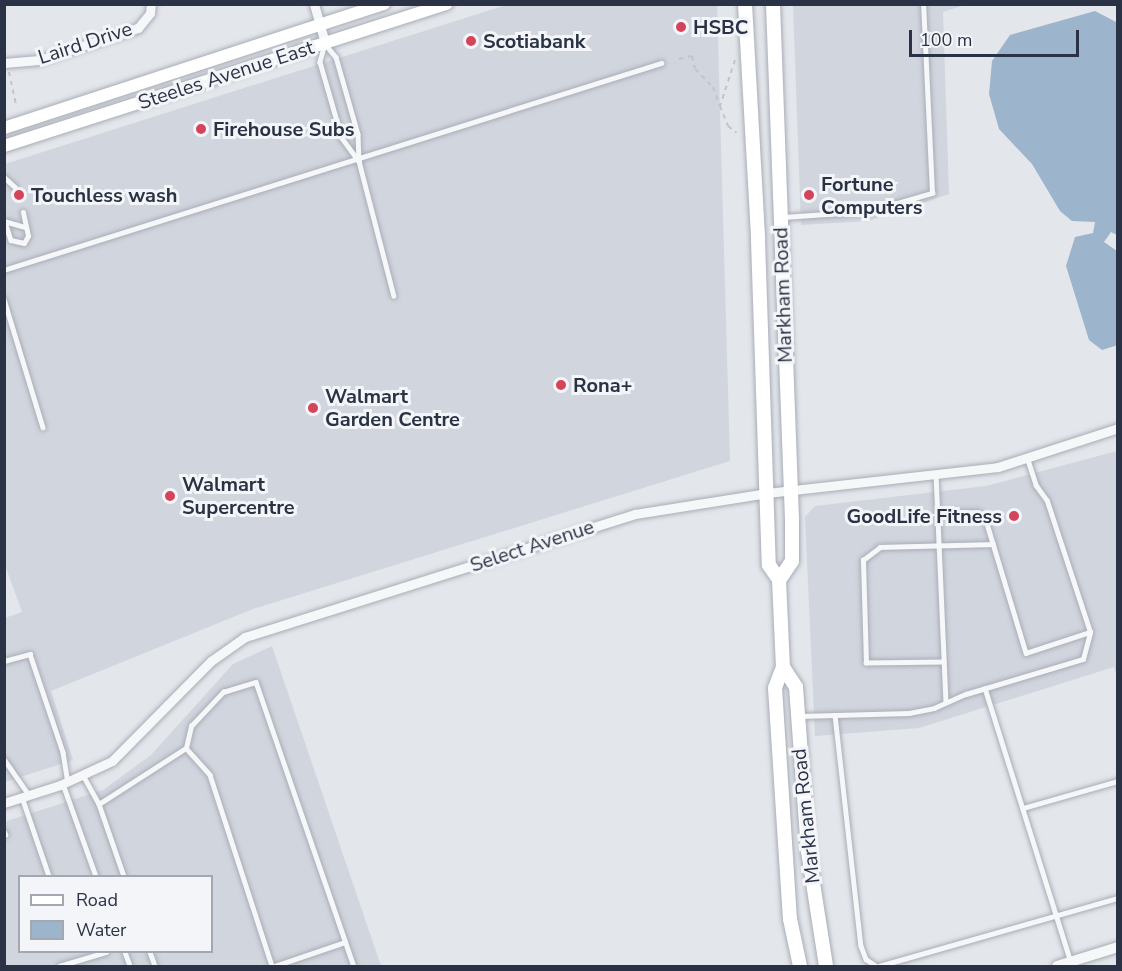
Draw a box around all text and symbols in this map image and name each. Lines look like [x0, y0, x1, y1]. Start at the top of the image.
place label: HSBC [693, 15, 748, 39]
street label: Laird Drive [35, 17, 135, 69]
scale bar [912, 18, 1082, 56]
marker: HSBC [674, 20, 688, 34]
text: 100 m [920, 28, 972, 52]
place label: Scotiabank [483, 29, 585, 53]
marker: Scotiabank [464, 34, 478, 48]
street label: Steeles Avenue East [135, 35, 317, 115]
place label: Firehouse Subs [213, 117, 355, 141]
marker: Firehouse Subs [194, 122, 208, 136]
place label: Fortune Computers [821, 172, 922, 219]
place label: Touchless wash [31, 183, 177, 207]
marker: Touchless wash [12, 188, 26, 202]
marker: Fortune Computers [802, 188, 816, 202]
street label: Markham Road [769, 227, 797, 363]
place label: Rona+ [573, 373, 633, 397]
marker: Rona+ [554, 378, 568, 392]
place label: Walmart Garden Centre [325, 384, 460, 431]
marker: Walmart Garden Centre [306, 401, 320, 415]
place label: Walmart Supercentre [182, 472, 295, 519]
marker: Walmart Supercentre [163, 489, 177, 503]
place label: GoodLife Fitness [847, 504, 1002, 528]
marker: GoodLife Fitness [1007, 509, 1021, 523]
street label: Select Avenue [467, 515, 597, 577]
street label: Markham Road [787, 747, 825, 885]
legend [18, 875, 213, 953]
text: Road [76, 888, 118, 912]
text: Water [76, 918, 127, 942]

